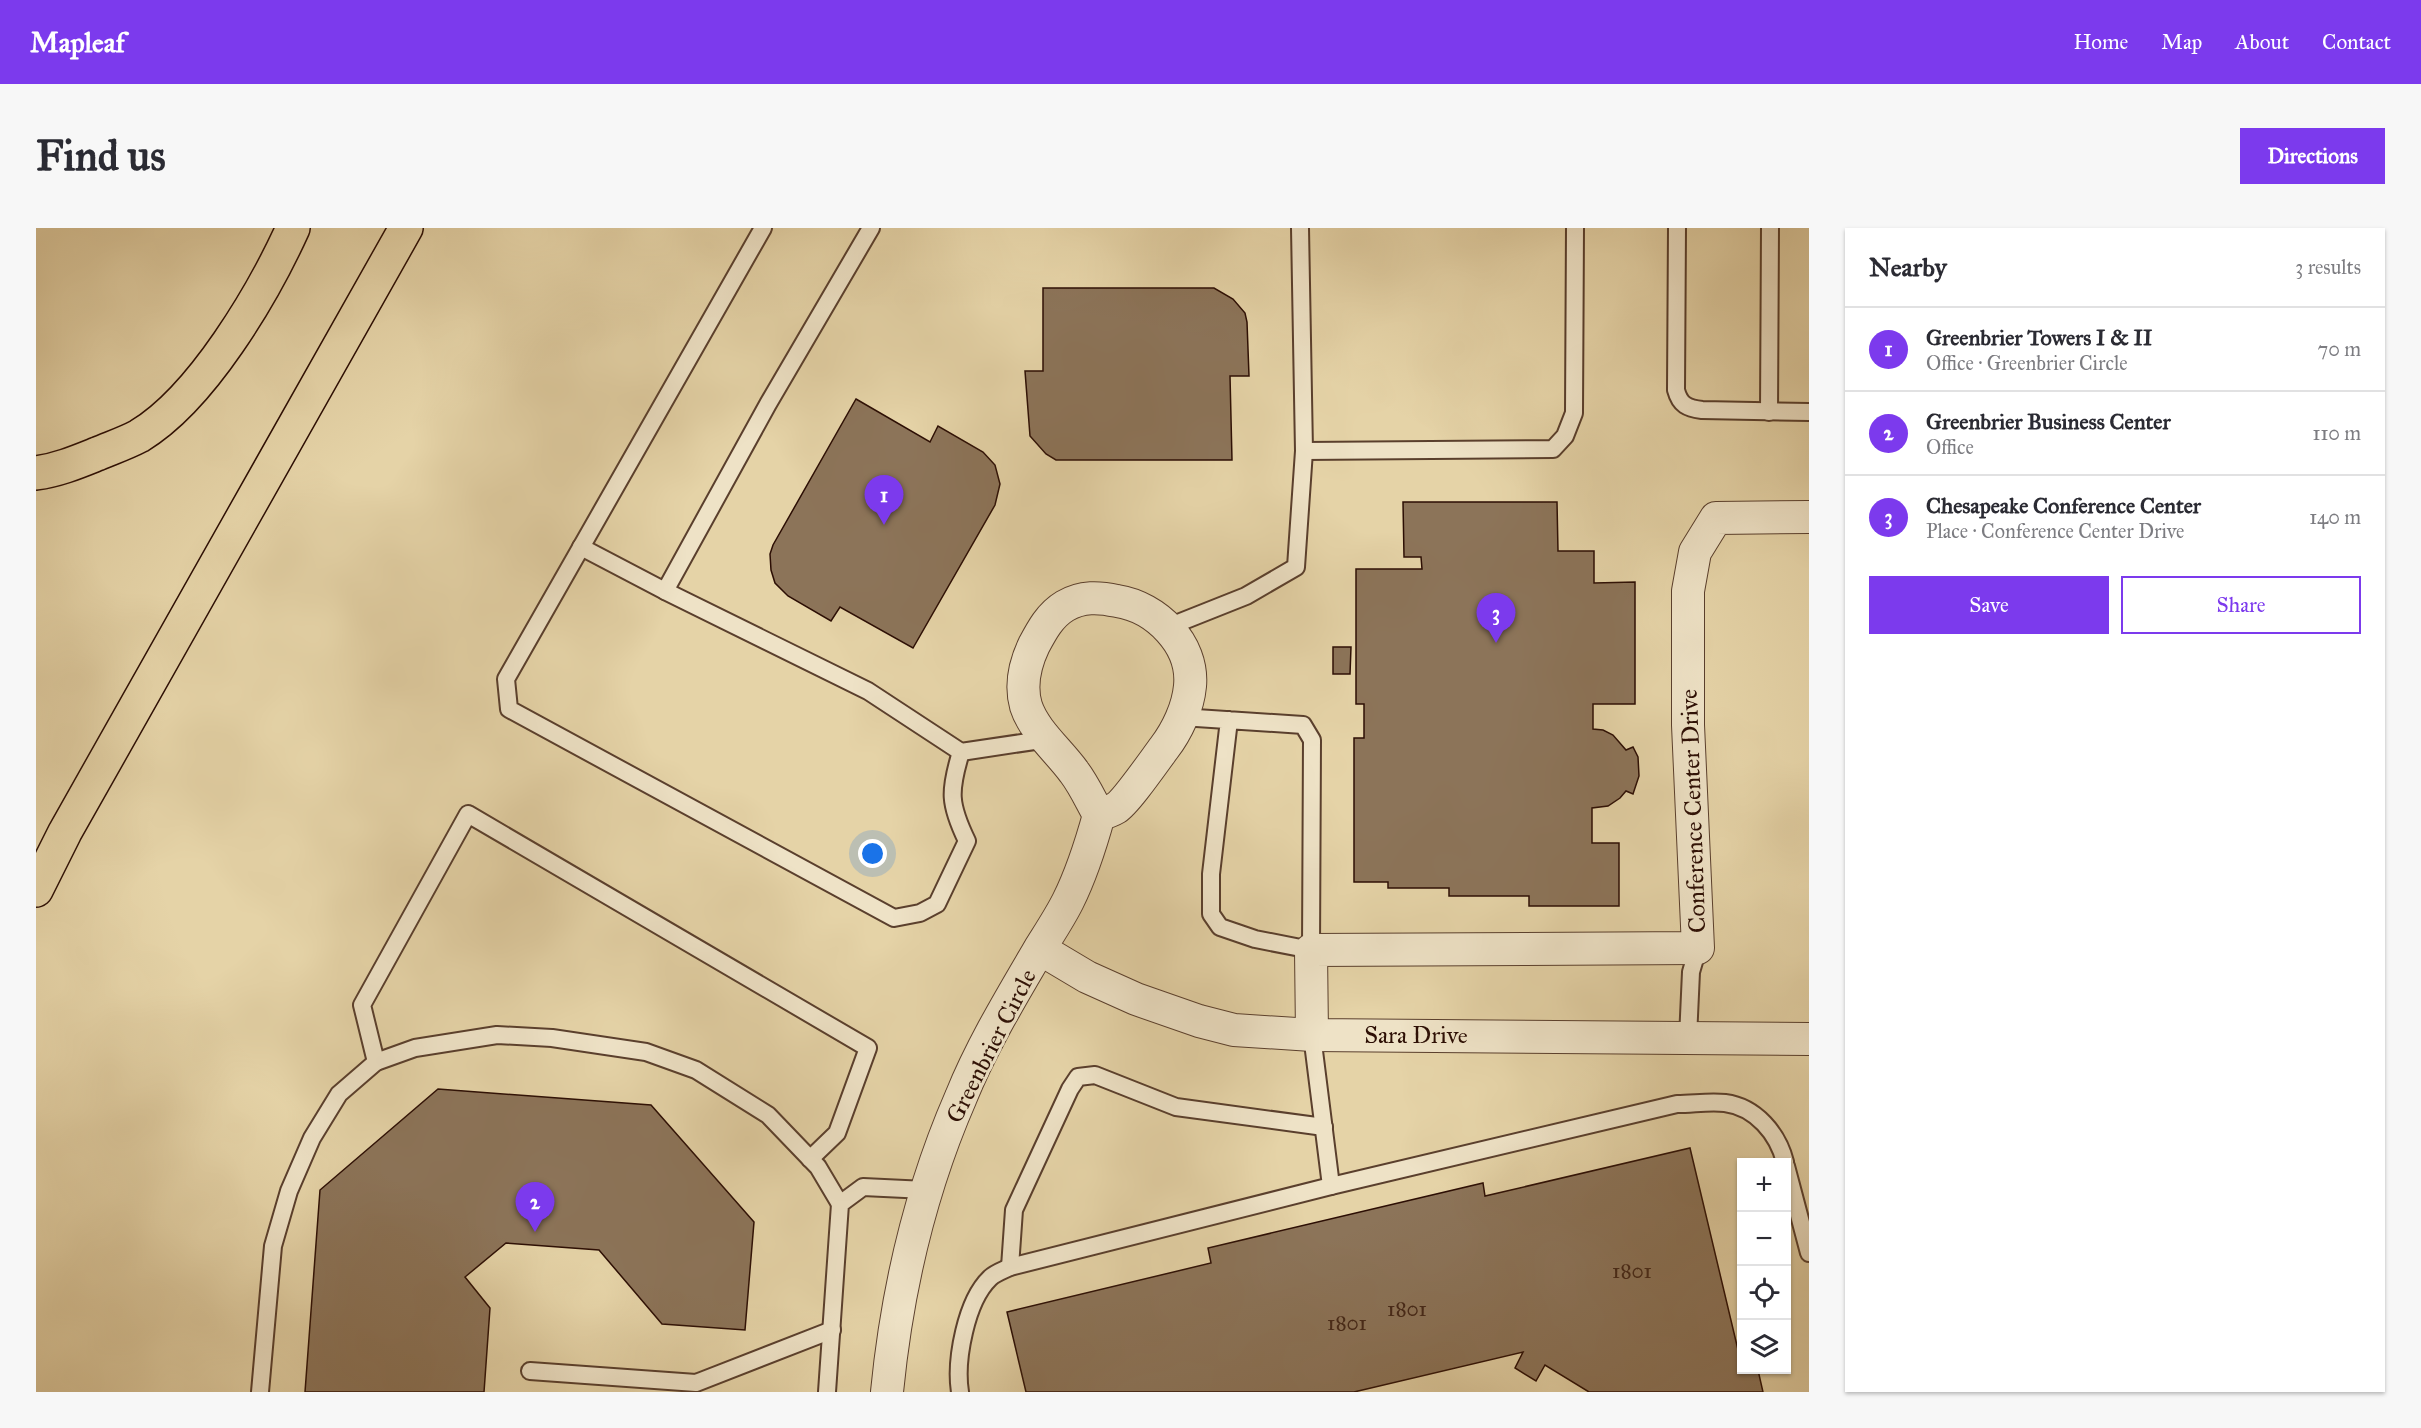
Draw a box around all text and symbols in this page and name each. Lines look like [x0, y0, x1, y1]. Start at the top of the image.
text: Mapleaf [30, 25, 125, 60]
text: Home [2073, 29, 2128, 55]
text: Map [2161, 29, 2202, 55]
text: About [2235, 29, 2289, 55]
text: Contact [2322, 29, 2391, 55]
button: Directions [2240, 128, 2385, 184]
text: Find us [36, 130, 166, 182]
text: Nearby [1869, 251, 1947, 283]
text: 3 results [2295, 255, 2361, 279]
text: Greenbrier Towers I & II [1926, 324, 2152, 351]
text: 1 [1885, 337, 1892, 361]
text: 70 m [2318, 337, 2361, 361]
text: Office · Greenbrier Circle [1926, 351, 2128, 375]
text: Greenbrier Business Center [1926, 408, 2171, 435]
text: 2 [1884, 421, 1893, 445]
text: 110 m [2313, 421, 2361, 445]
text: Office [1926, 435, 1974, 459]
pin: 1 [864, 476, 904, 525]
text: Chesapeake Conference Center [1926, 492, 2201, 519]
text: 3 [1885, 505, 1893, 529]
text: 140 m [2309, 505, 2361, 529]
text: Place · Conference Center Drive [1926, 519, 2184, 543]
button: Save [1869, 576, 2109, 634]
button: Share [2121, 576, 2361, 634]
pin: 3 [1476, 594, 1516, 643]
street label: Conference Center Drive [1674, 689, 1712, 933]
your location [858, 839, 887, 868]
street label: Greenbrier Circle [939, 964, 1043, 1128]
street label: Sara Drive [1364, 1020, 1468, 1050]
map controls [1737, 1158, 1791, 1374]
button: + [1737, 1158, 1791, 1212]
pin: 2 [516, 1182, 554, 1232]
button: − [1737, 1212, 1791, 1266]
house number: 1801 [1612, 1258, 1652, 1284]
button: locate [1737, 1266, 1791, 1320]
house number: 1801 [1387, 1296, 1427, 1322]
house number: 1801 [1327, 1310, 1367, 1336]
button: layers [1737, 1320, 1791, 1374]

